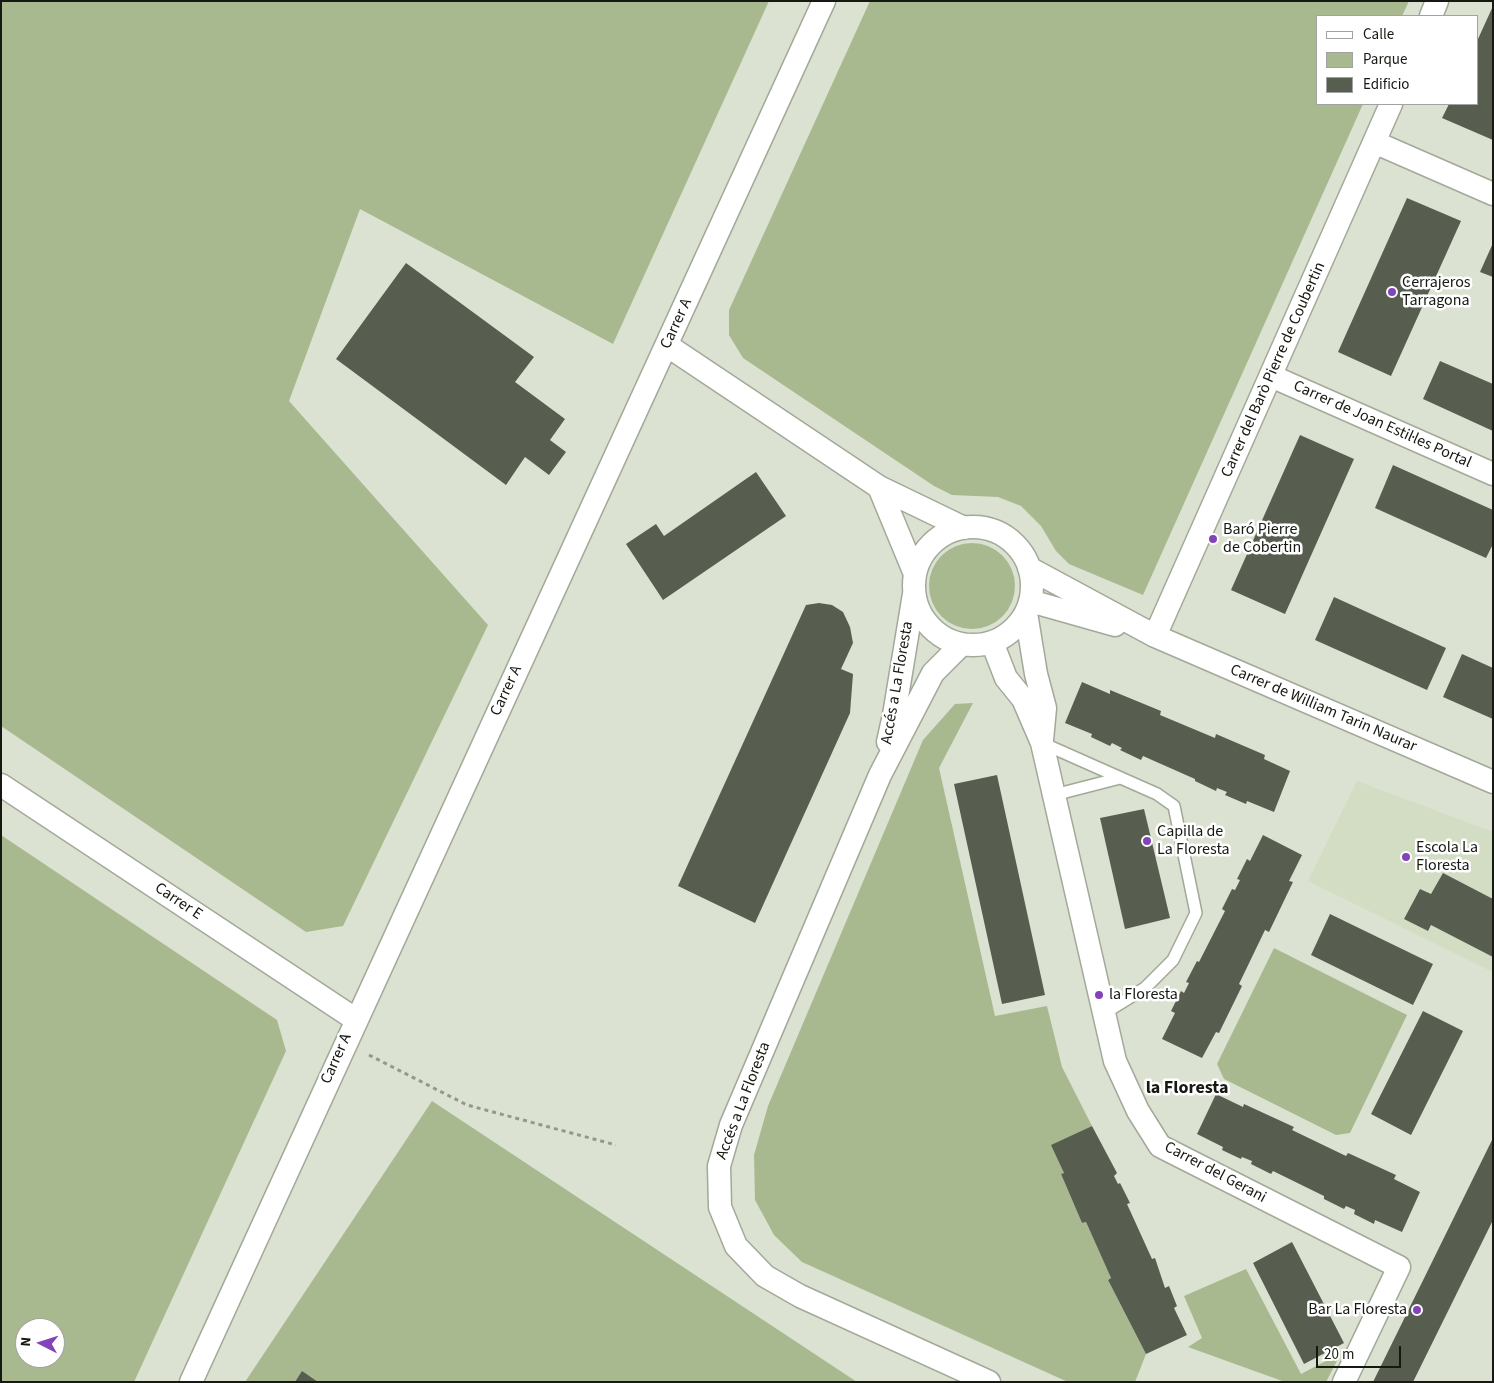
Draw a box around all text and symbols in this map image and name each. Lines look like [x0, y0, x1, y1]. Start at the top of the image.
legend [1316, 15, 1479, 105]
text: Calle [1363, 24, 1394, 45]
text: Parque [1363, 49, 1407, 70]
text: Edificio [1363, 74, 1410, 95]
street label: Carrer del Barò Pierre de Coubertin [1218, 259, 1330, 481]
place label: Cerrajeros Tarragona [1402, 273, 1470, 311]
marker: Cerrajeros Tarragona [1386, 286, 1398, 298]
street label: Carrer A [657, 296, 697, 352]
street label: Carrer de Joan Estil·les Portal [1290, 377, 1474, 473]
place label: Baró Pierre de Cobertin [1223, 520, 1301, 558]
marker: Baró Pierre de Cobertin [1207, 533, 1219, 545]
street label: Accés a La Floresta [878, 620, 918, 746]
street label: Carrer de William Tarin Naurar [1227, 661, 1419, 757]
street label: Carrer A [487, 663, 527, 719]
place label: Capilla de La Floresta [1157, 822, 1230, 860]
marker: Capilla de La Floresta [1141, 835, 1153, 847]
place label: Escola La Floresta [1416, 838, 1478, 876]
marker: Escola La Floresta [1400, 851, 1412, 863]
street label: Carrer E [151, 879, 205, 925]
place label: la Floresta [1109, 985, 1178, 1005]
marker: la Floresta [1093, 989, 1105, 1001]
street label: Carrer A [317, 1031, 357, 1087]
street label: Accés a La Floresta [713, 1040, 775, 1162]
district label: la Floresta [1146, 1078, 1228, 1100]
street label: Carrer del Gerani [1161, 1138, 1269, 1208]
place label: Bar La Floresta [1308, 1300, 1407, 1320]
marker: Bar La Floresta [1411, 1304, 1423, 1316]
north arrow [15, 1318, 65, 1368]
text: N [16, 1336, 36, 1347]
scale bar [1319, 1336, 1404, 1368]
text: 20 m [1324, 1344, 1354, 1365]

